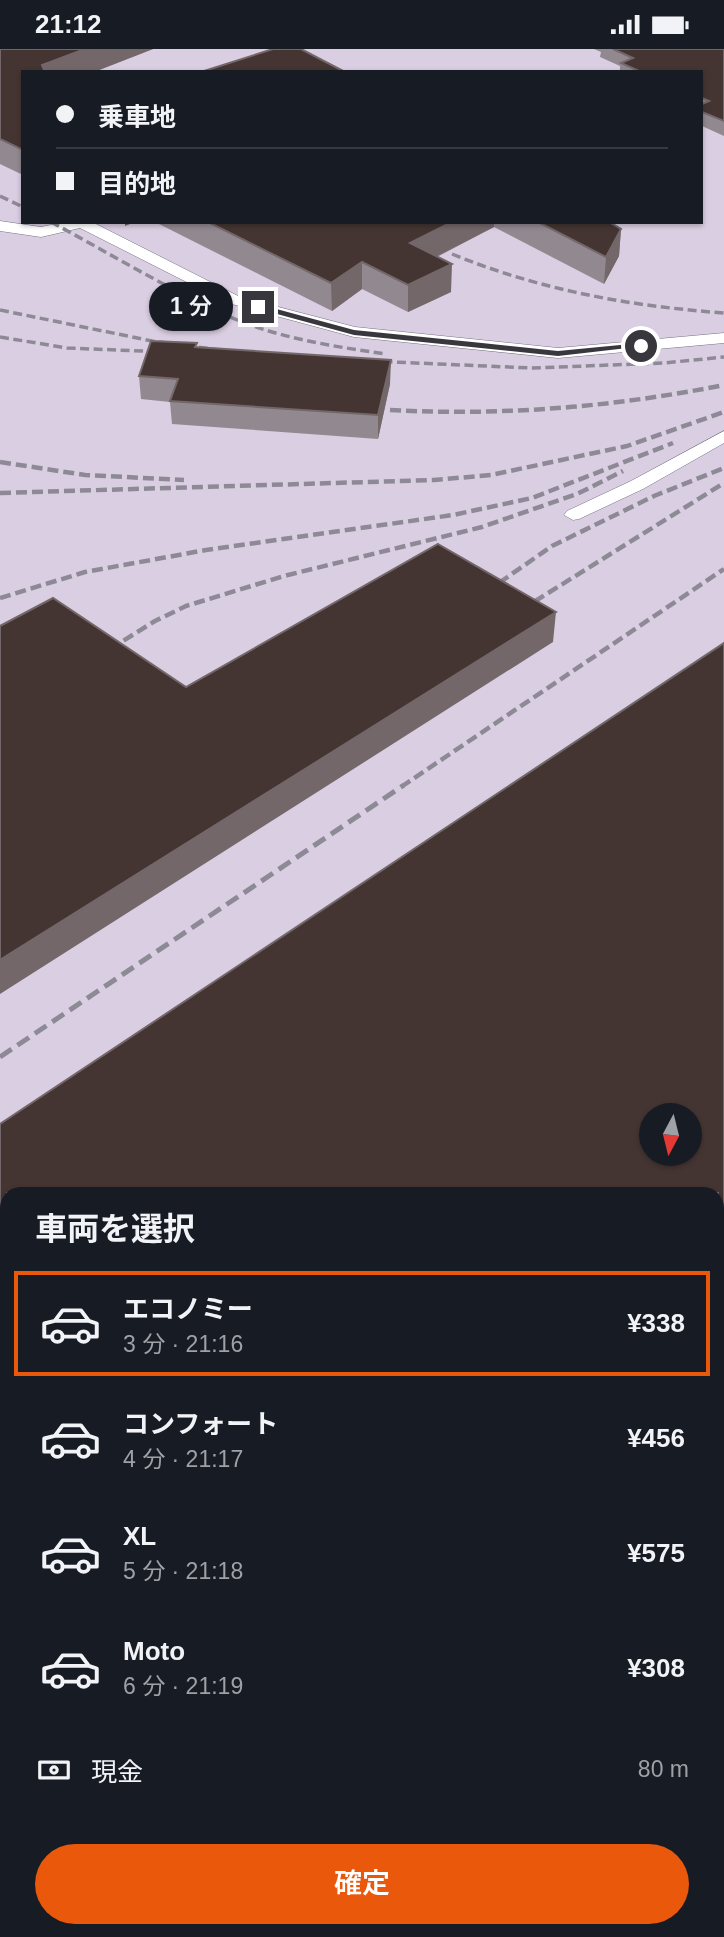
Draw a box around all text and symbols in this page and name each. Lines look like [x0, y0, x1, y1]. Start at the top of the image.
text: 21:12 [35, 9, 102, 39]
text: 乗車地 [98, 102, 176, 132]
text: 目的地 [98, 169, 176, 199]
callout: 1 分 [149, 282, 233, 331]
route end [242, 291, 274, 323]
text: 1 分 [170, 293, 212, 319]
route start [625, 330, 657, 362]
north arrow [639, 1103, 702, 1165]
map controls [639, 1103, 702, 1166]
text: 車両を選択 [35, 1211, 195, 1247]
icon: car [39, 1292, 102, 1355]
text: エコノミー [123, 1294, 253, 1324]
text: ¥338 [627, 1308, 685, 1338]
text: 3 分 · 21:16 [123, 1331, 243, 1357]
icon: car [39, 1407, 102, 1470]
text: コンフォート [123, 1409, 278, 1439]
text: ¥456 [627, 1423, 685, 1453]
text: 4 分 · 21:17 [123, 1446, 243, 1472]
text: XL [123, 1521, 156, 1551]
icon: car [39, 1522, 102, 1585]
text: ¥575 [627, 1538, 685, 1568]
text: 5 分 · 21:18 [123, 1558, 243, 1584]
text: Moto [123, 1636, 185, 1666]
icon: car [39, 1637, 102, 1700]
text: ¥308 [627, 1653, 685, 1683]
text: 6 分 · 21:19 [123, 1673, 243, 1699]
icon: cash [35, 1751, 73, 1789]
text: 80 m [638, 1756, 689, 1782]
text: 現金 [91, 1757, 143, 1787]
button: 確定 [35, 1844, 689, 1924]

